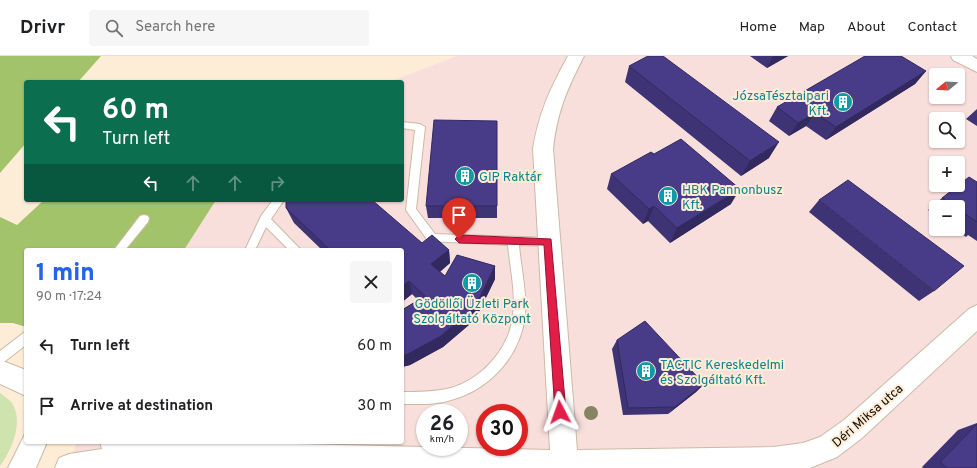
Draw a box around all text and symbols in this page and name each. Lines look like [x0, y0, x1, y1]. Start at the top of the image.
search box [89, 10, 369, 46]
text: Drivr [20, 16, 65, 40]
icon: search [103, 17, 125, 39]
text: Search here [135, 18, 215, 37]
text: Home [740, 19, 777, 36]
text: Map [799, 19, 825, 36]
text: About [847, 19, 886, 36]
text: Contact [908, 19, 957, 36]
north arrow [929, 68, 965, 104]
map controls [929, 68, 965, 236]
place label: JózsaTésztaipari Kft. [732, 89, 829, 120]
building icon: JózsaTésztaipari Kft. [832, 91, 854, 113]
text: 60 m [102, 93, 169, 129]
icon: left [36, 96, 88, 148]
button: search [929, 112, 965, 148]
text: Turn left [102, 128, 170, 151]
button: + [929, 156, 965, 192]
building icon: GIP Raktár [454, 165, 476, 187]
place label: GIP Raktár [479, 170, 542, 186]
icon: left [140, 172, 162, 194]
icon: ahead [182, 172, 204, 194]
icon: ahead [224, 172, 246, 194]
icon: right [266, 172, 288, 194]
place label: HBK Pannonbusz Kft. [682, 183, 783, 214]
building icon: HBK Pannonbusz Kft. [657, 185, 679, 207]
pin [442, 198, 476, 239]
button: − [929, 200, 965, 236]
icon: arrive [448, 204, 470, 226]
text: 1 min [36, 259, 95, 289]
button: close [350, 261, 392, 303]
building icon: Gödöllői Üzleti Park Szolgáltató Központ [461, 272, 483, 294]
text: 90 m · 17:24 [36, 289, 102, 305]
place label: Gödöllői Üzleti Park Szolgáltató Központ [413, 295, 531, 328]
icon: left [36, 335, 58, 357]
text: Turn left [70, 337, 130, 356]
text: 60 m [357, 337, 392, 356]
place label: TACTIC Kereskedelmi és Szolgáltató Kft. [660, 358, 784, 389]
building icon: TACTIC Kereskedelmi és Szolgáltató Kft. [635, 360, 657, 382]
street label: Déri Miksa utca [830, 381, 907, 452]
position arrow [539, 391, 581, 433]
icon: arrive [36, 395, 58, 417]
text: Arrive at destination [70, 397, 213, 416]
text: 30 m [357, 397, 392, 416]
speed limit sign: 30 [476, 404, 528, 456]
text: 26 [430, 412, 454, 438]
text: km/h [430, 433, 454, 446]

